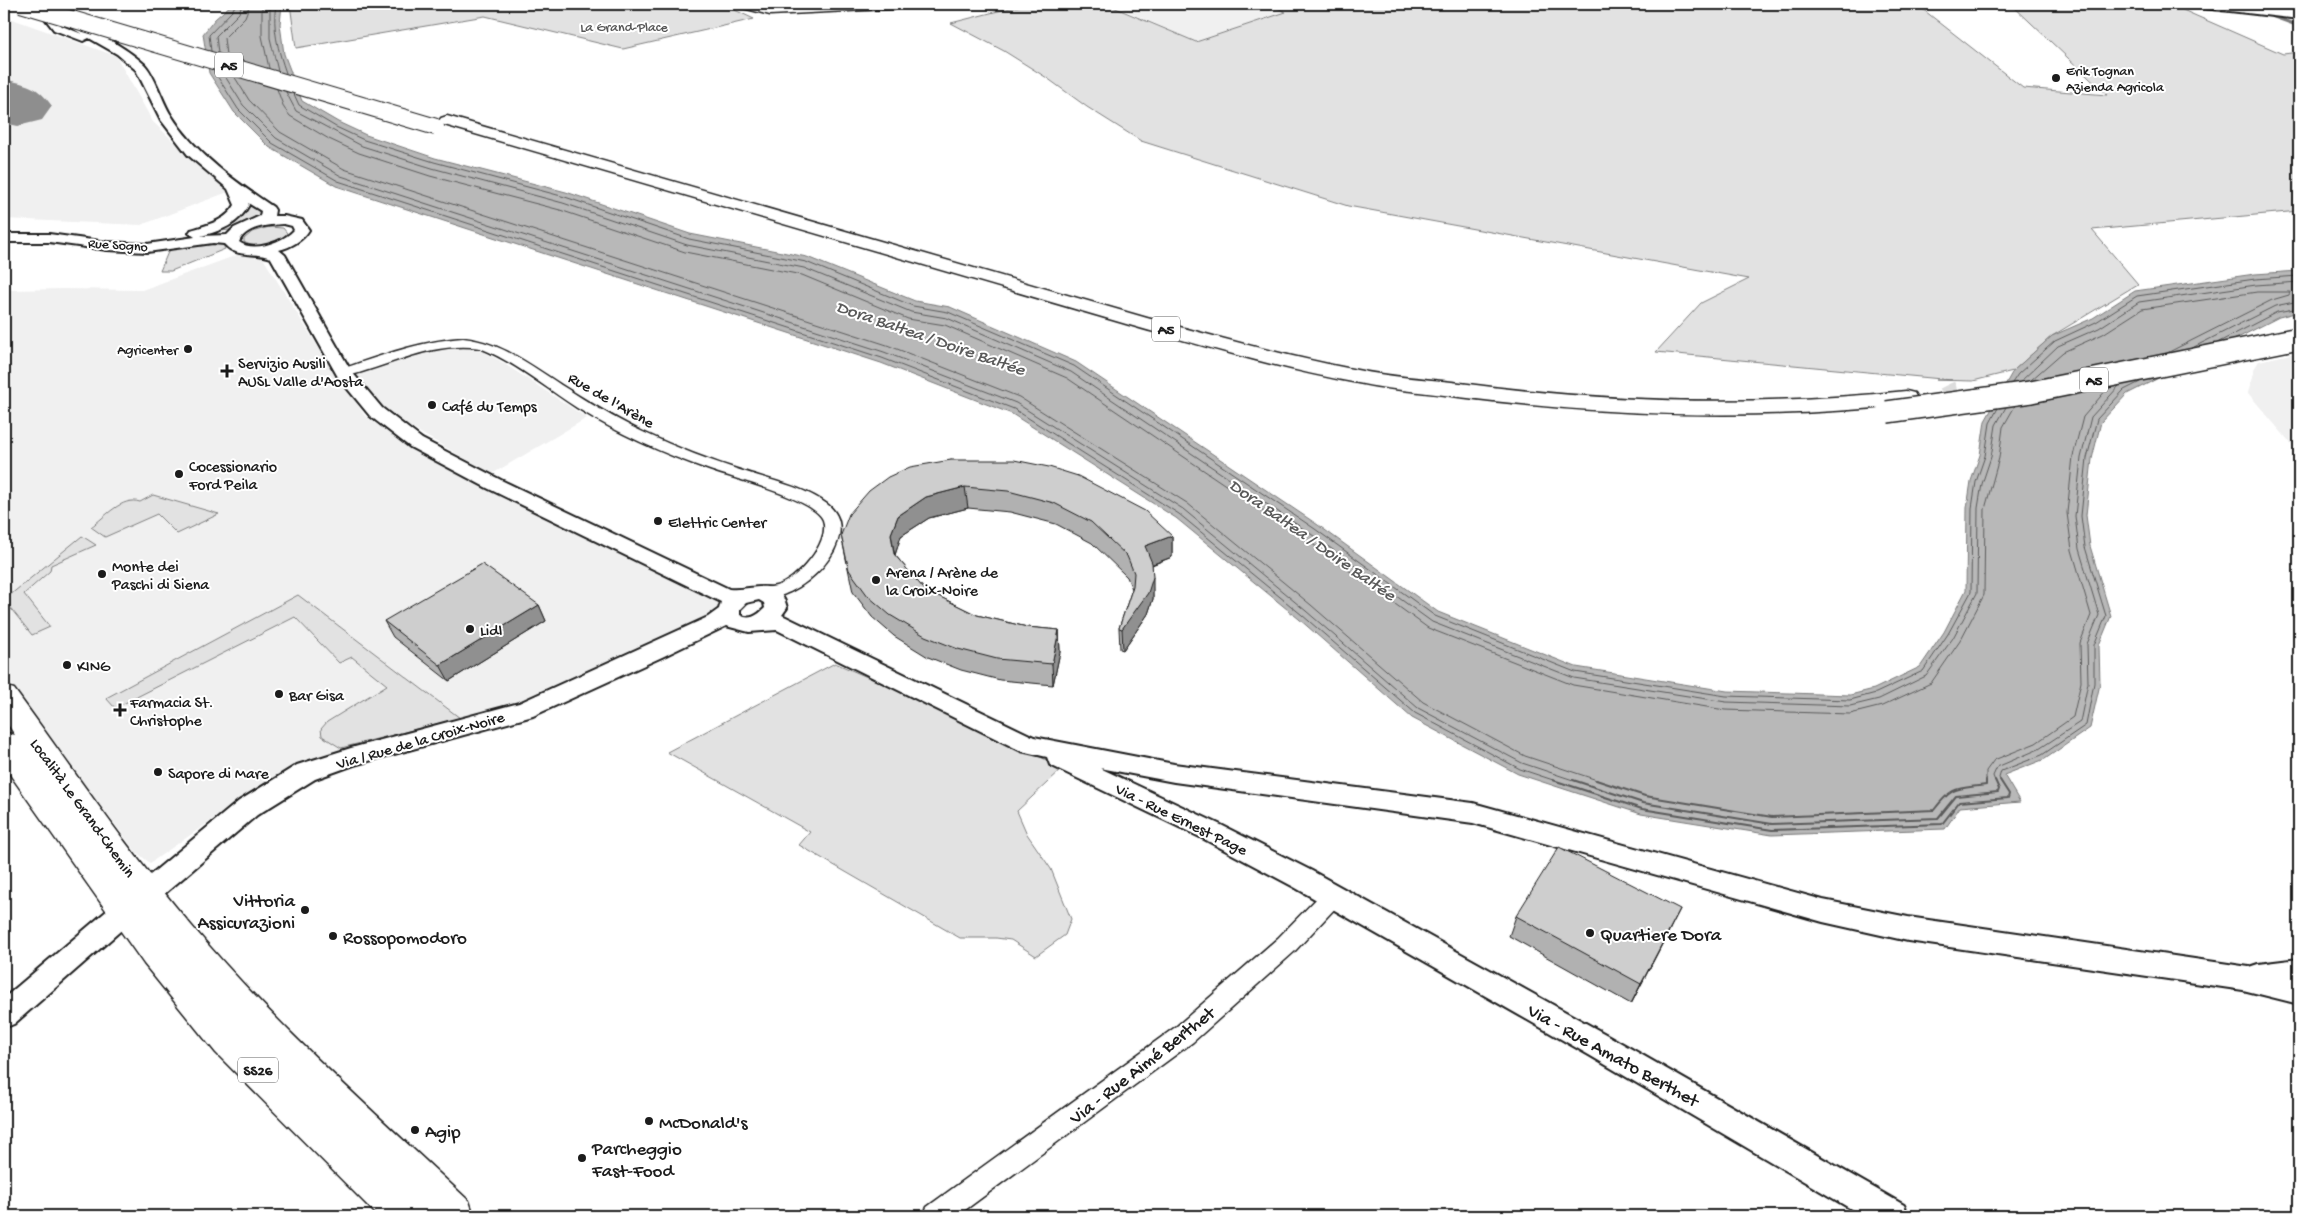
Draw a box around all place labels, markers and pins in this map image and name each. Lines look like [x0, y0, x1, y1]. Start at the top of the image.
place label: Erik Tognan Azienda Agricola [2066, 64, 2165, 97]
marker: Erik Tognan Azienda Agricola [2050, 72, 2062, 84]
place label: Agricenter [117, 343, 179, 360]
marker: Agricenter [182, 343, 194, 355]
place label: Servizio Ausili AUSL Valle d'Aosta [238, 356, 364, 393]
marker: Servizio Ausili AUSL Valle d'Aosta [220, 364, 234, 378]
marker: Café du Temps [426, 399, 438, 411]
place label: Café du Temps [442, 399, 538, 418]
place label: Cocessionario Ford Peila [188, 459, 277, 496]
marker: Cocessionario Ford Peila [173, 468, 185, 480]
marker: Elettric Center [652, 515, 664, 527]
place label: Elettric Center [668, 515, 767, 534]
place label: Monte dei Paschi di Siena [111, 559, 210, 596]
place label: Arena / Arène de la Croix-Noire [886, 565, 999, 602]
marker: Monte dei Paschi di Siena [96, 568, 108, 580]
marker: Arena / Arène de la Croix-Noire [870, 574, 882, 586]
marker: Lidl [464, 623, 476, 635]
place label: Lidl [480, 623, 502, 642]
marker: KING [61, 659, 73, 671]
place label: KING [77, 659, 111, 678]
marker: Bar Gisa [273, 688, 285, 700]
place label: Bar Gisa [288, 688, 345, 707]
place label: Farmacia St. Christophe [129, 695, 214, 732]
marker: Farmacia St. Christophe [114, 704, 126, 716]
marker: Sapore di Mare [152, 766, 164, 778]
place label: Sapore di Mare [168, 766, 269, 785]
place label: Vittoria Assicurazioni [198, 891, 296, 936]
marker: Vittoria Assicurazioni [299, 904, 311, 916]
place label: Quartiere Dora [1600, 925, 1723, 948]
marker: Quartiere Dora [1584, 927, 1596, 939]
place label: Rossopomodoro [343, 928, 467, 951]
marker: Rossopomodoro [327, 930, 339, 942]
place label: McDonald's [659, 1113, 749, 1136]
marker: McDonald's [643, 1115, 655, 1127]
place label: Agip [425, 1122, 461, 1145]
marker: Agip [409, 1124, 421, 1136]
place label: Parcheggio Fast-Food [591, 1139, 682, 1184]
marker: Parcheggio Fast-Food [576, 1152, 588, 1164]

